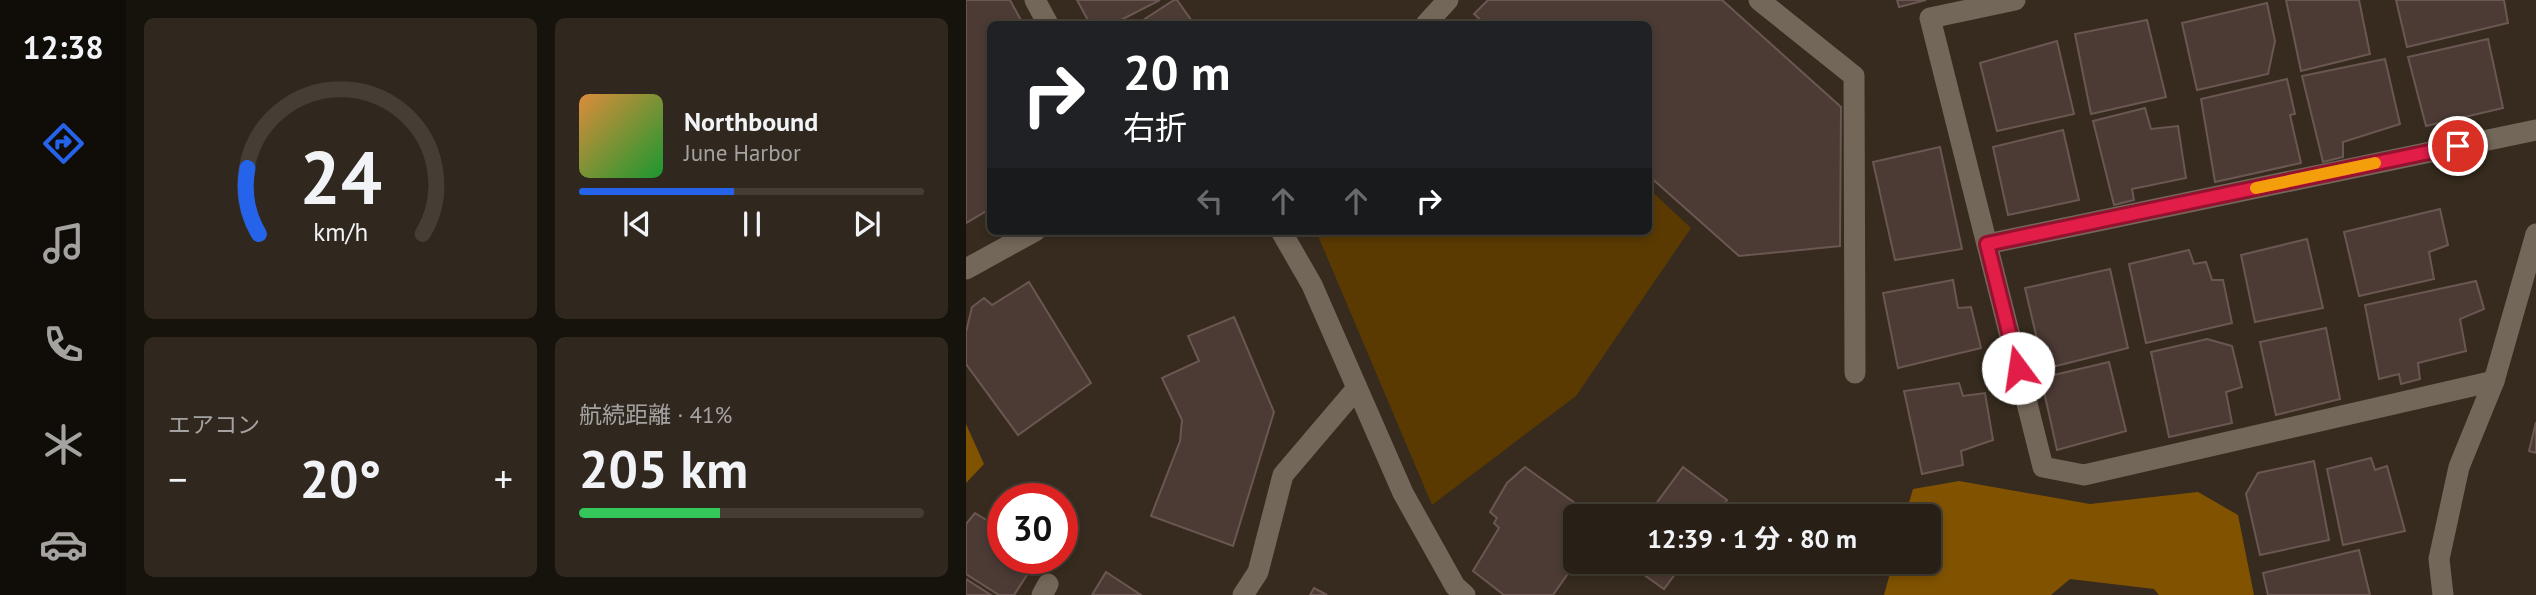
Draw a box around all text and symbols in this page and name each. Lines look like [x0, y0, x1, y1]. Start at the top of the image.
text: 12:38 [22, 26, 104, 68]
text: 20 m [1123, 40, 1230, 104]
icon: right [1008, 49, 1099, 140]
text: Northbound [684, 105, 818, 138]
text: 右折 [1123, 106, 1187, 148]
pin [2428, 116, 2488, 176]
icon: directions [39, 119, 88, 168]
icon: arrive [2439, 127, 2477, 165]
text: 24 [299, 131, 382, 225]
text: June Harbor [684, 138, 801, 167]
icon: left [1191, 182, 1229, 220]
icon: ahead [1264, 182, 1302, 220]
icon: ahead [1337, 182, 1375, 220]
icon: right [1410, 182, 1448, 220]
icon: previous [618, 205, 656, 243]
icon: pause [733, 205, 771, 243]
icon: next [848, 205, 886, 243]
text: km/h [313, 216, 368, 248]
icon: music [39, 219, 88, 268]
icon: phone [39, 320, 88, 369]
position arrow [1981, 331, 2055, 405]
text: 航続距離 · 41% [579, 400, 732, 429]
text: エアコン [168, 410, 260, 439]
icon: climate [39, 420, 88, 469]
text: 205 km [579, 435, 748, 502]
text: 20° [300, 445, 381, 512]
text: − [168, 454, 187, 503]
text: + [494, 454, 513, 503]
speed limit sign: 30 [987, 483, 1078, 574]
icon: car [39, 520, 88, 569]
text: 12:39 · 1 分 · 80 m [1647, 522, 1857, 555]

